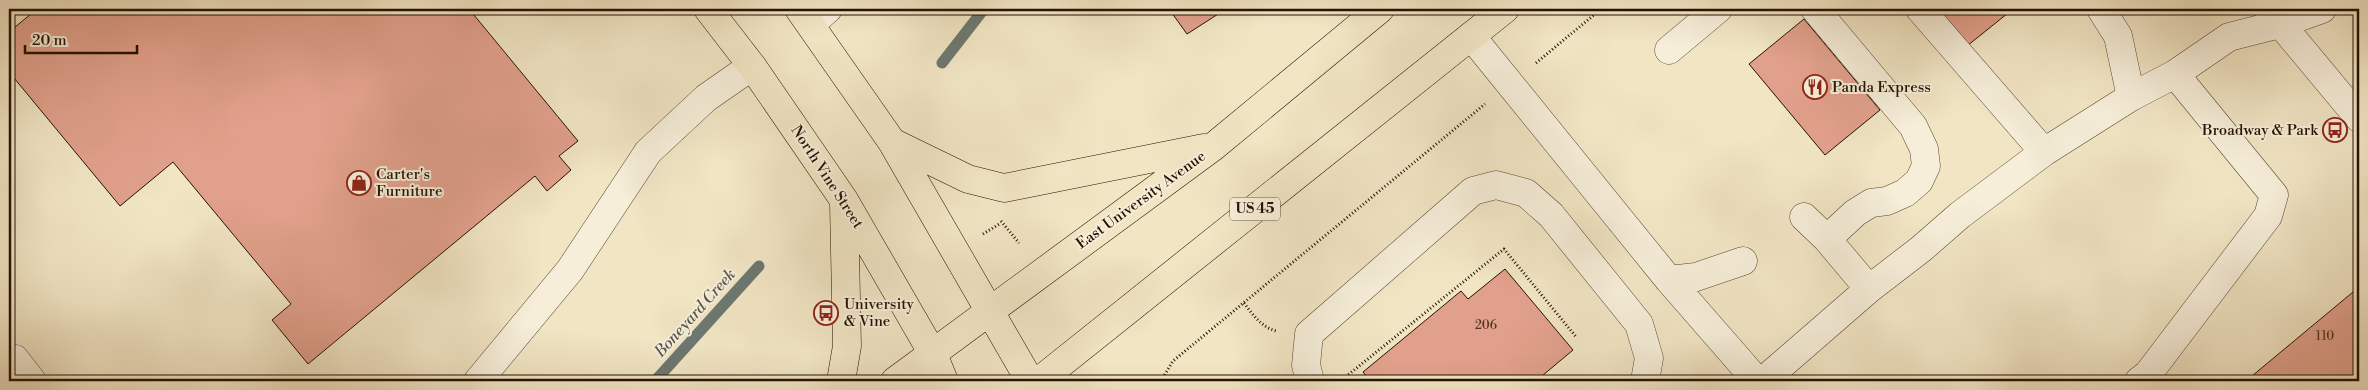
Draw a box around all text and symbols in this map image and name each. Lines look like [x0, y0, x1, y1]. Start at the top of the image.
scale bar [25, 22, 138, 54]
text: 20 m [32, 31, 67, 50]
restaurant icon: Panda Express [1802, 74, 1828, 100]
place label: Panda Express [1832, 78, 1931, 97]
bus stop icon: Broadway & Park [2322, 117, 2348, 143]
place label: Broadway & Park [2201, 121, 2319, 140]
street label: North Vine Street [787, 122, 868, 233]
street label: East University Avenue [1073, 147, 1209, 253]
place label: Carter's Furniture [376, 165, 443, 201]
shop icon: Carter's Furniture [346, 170, 372, 196]
road number: US 45 [1230, 198, 1280, 220]
water label: Boneyard Creek [649, 265, 740, 362]
place label: University & Vine [844, 295, 915, 331]
bus stop icon: University & Vine [813, 300, 839, 326]
house number: 206 [1475, 318, 1497, 333]
house number: 110 [2316, 329, 2334, 344]

